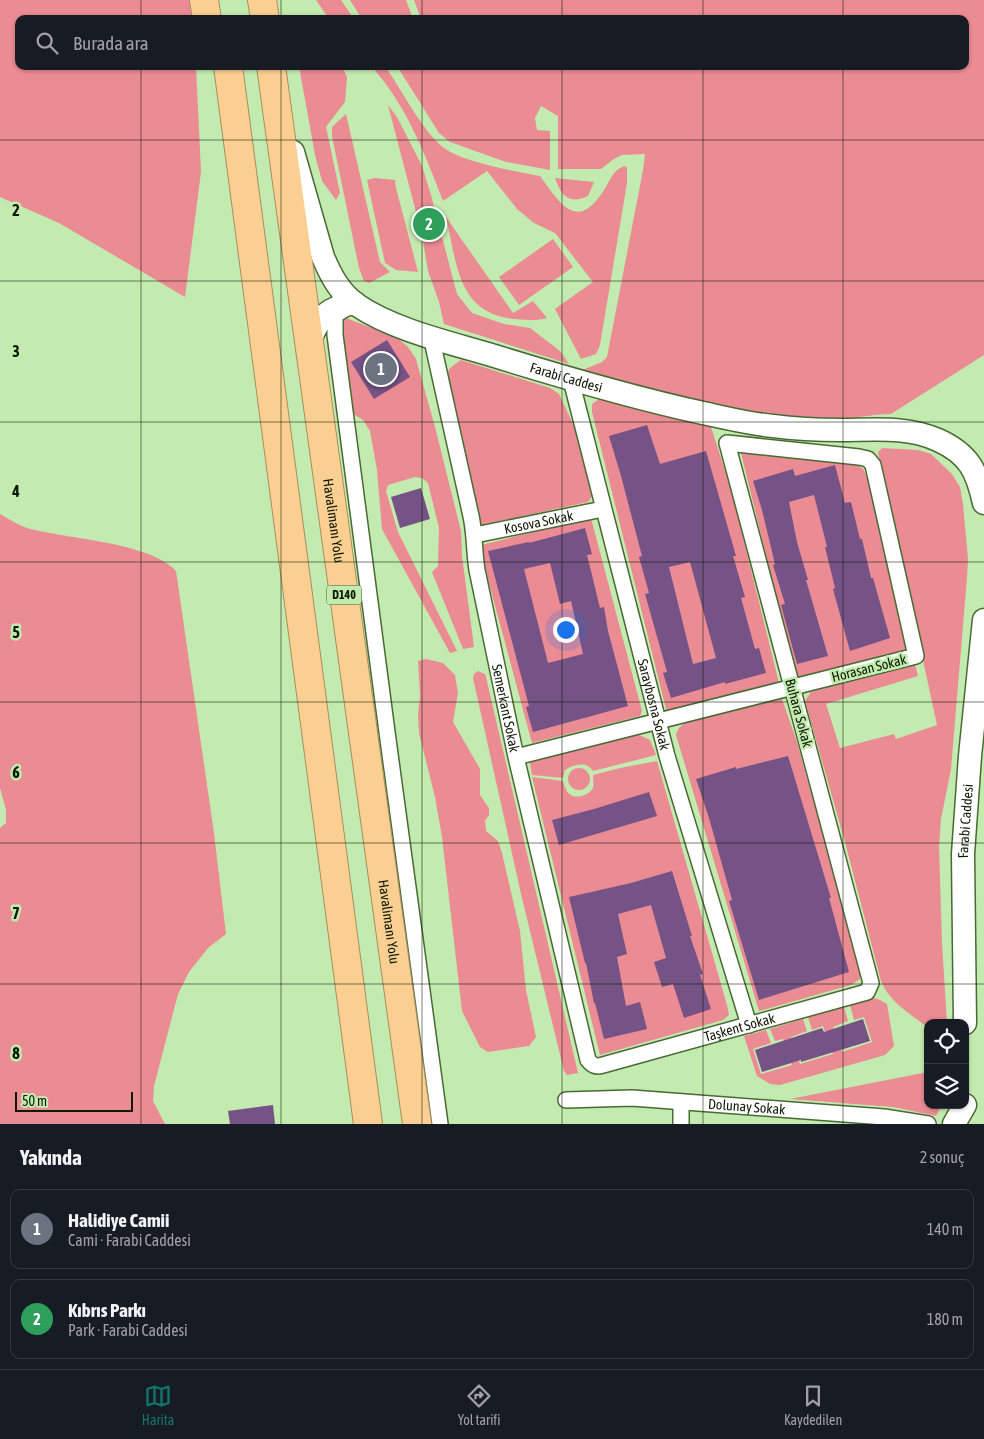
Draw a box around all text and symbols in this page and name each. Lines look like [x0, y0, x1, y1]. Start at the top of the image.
search box [15, 15, 969, 70]
icon: search [33, 29, 61, 57]
text: Burada ara [73, 32, 149, 54]
text: 2 [12, 201, 20, 219]
pin: 2 [413, 205, 445, 243]
text: 3 [12, 342, 20, 360]
pin: 1 [365, 350, 397, 388]
street label: Farabi Caddesi [528, 359, 604, 396]
street label: Havalimanı Yolu [320, 478, 347, 564]
text: 4 [11, 482, 20, 500]
street label: Kosova Sokak [503, 507, 575, 537]
road number: D140 [326, 586, 362, 604]
your location [553, 617, 579, 643]
text: 5 [12, 623, 20, 641]
street label: Horasan Sokak [830, 651, 908, 685]
street label: Saraybosna Sokak [635, 657, 673, 752]
street label: Semerkant Sokak [489, 663, 523, 754]
street label: Buhara Sokak [782, 677, 816, 749]
text: 6 [12, 763, 20, 781]
street label: Farabi Caddesi [955, 783, 976, 858]
street label: Havalimanı Yolu [375, 879, 403, 965]
text: 7 [12, 904, 20, 922]
street label: Taşkent Sokak [702, 1010, 777, 1045]
map controls [924, 1019, 969, 1109]
button: locate [924, 1019, 969, 1064]
text: 8 [12, 1044, 20, 1062]
button: layers [924, 1064, 969, 1109]
scale bar [15, 1089, 132, 1112]
text: 50 m [22, 1093, 47, 1109]
street label: Dolunay Sokak [708, 1096, 786, 1118]
text: Yakında [20, 1145, 82, 1169]
text: 2 sonuç [920, 1148, 964, 1166]
text: Halidiye Camii [68, 1209, 169, 1231]
text: 1 [33, 1220, 41, 1238]
text: 140 m [927, 1220, 963, 1238]
text: Cami · Farabi Caddesi [68, 1231, 191, 1249]
text: Kıbrıs Parkı [68, 1299, 146, 1321]
text: 2 [33, 1310, 41, 1328]
text: 180 m [927, 1310, 963, 1328]
text: Park · Farabi Caddesi [68, 1321, 188, 1339]
tab: Harita [142, 1382, 174, 1428]
tab: Yol tarifi [458, 1382, 500, 1428]
tab: Kaydedilen [784, 1382, 842, 1428]

